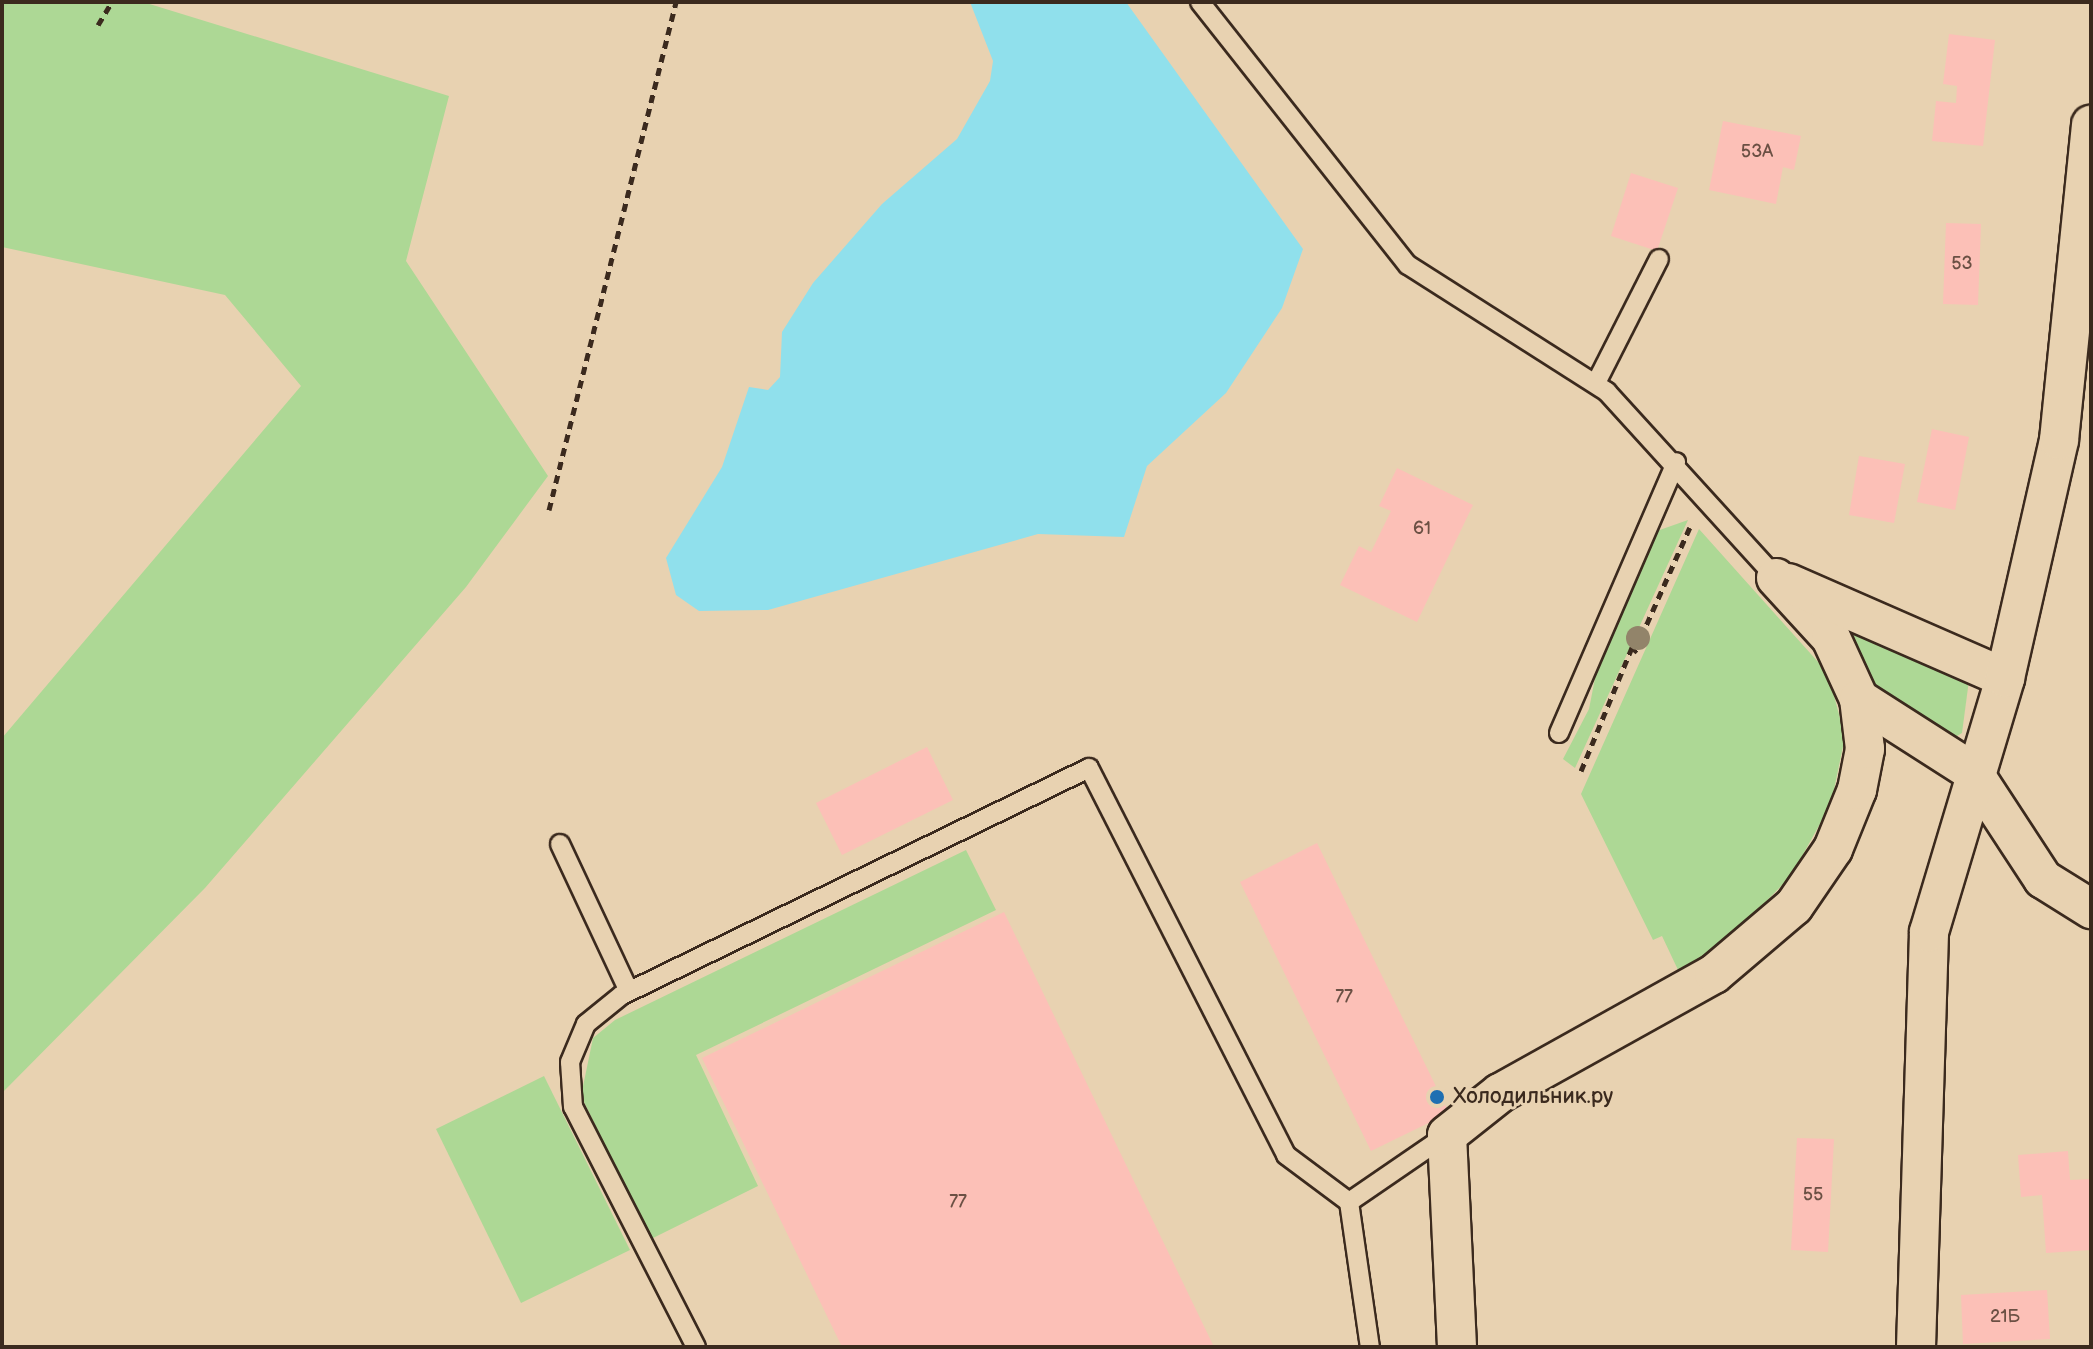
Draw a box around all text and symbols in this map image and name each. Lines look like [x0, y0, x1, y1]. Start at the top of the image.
house number: 53А [1741, 141, 1773, 163]
house number: 53 [1951, 253, 1973, 275]
house number: 61 [1413, 518, 1431, 540]
house number: 77 [1335, 986, 1353, 1008]
place label: Холодильник.ру [1453, 1084, 1613, 1110]
marker: Холодильник.ру [1428, 1088, 1446, 1106]
house number: 55 [1803, 1184, 1823, 1206]
house number: 77 [949, 1191, 967, 1213]
house number: 21Б [1990, 1306, 2020, 1328]

